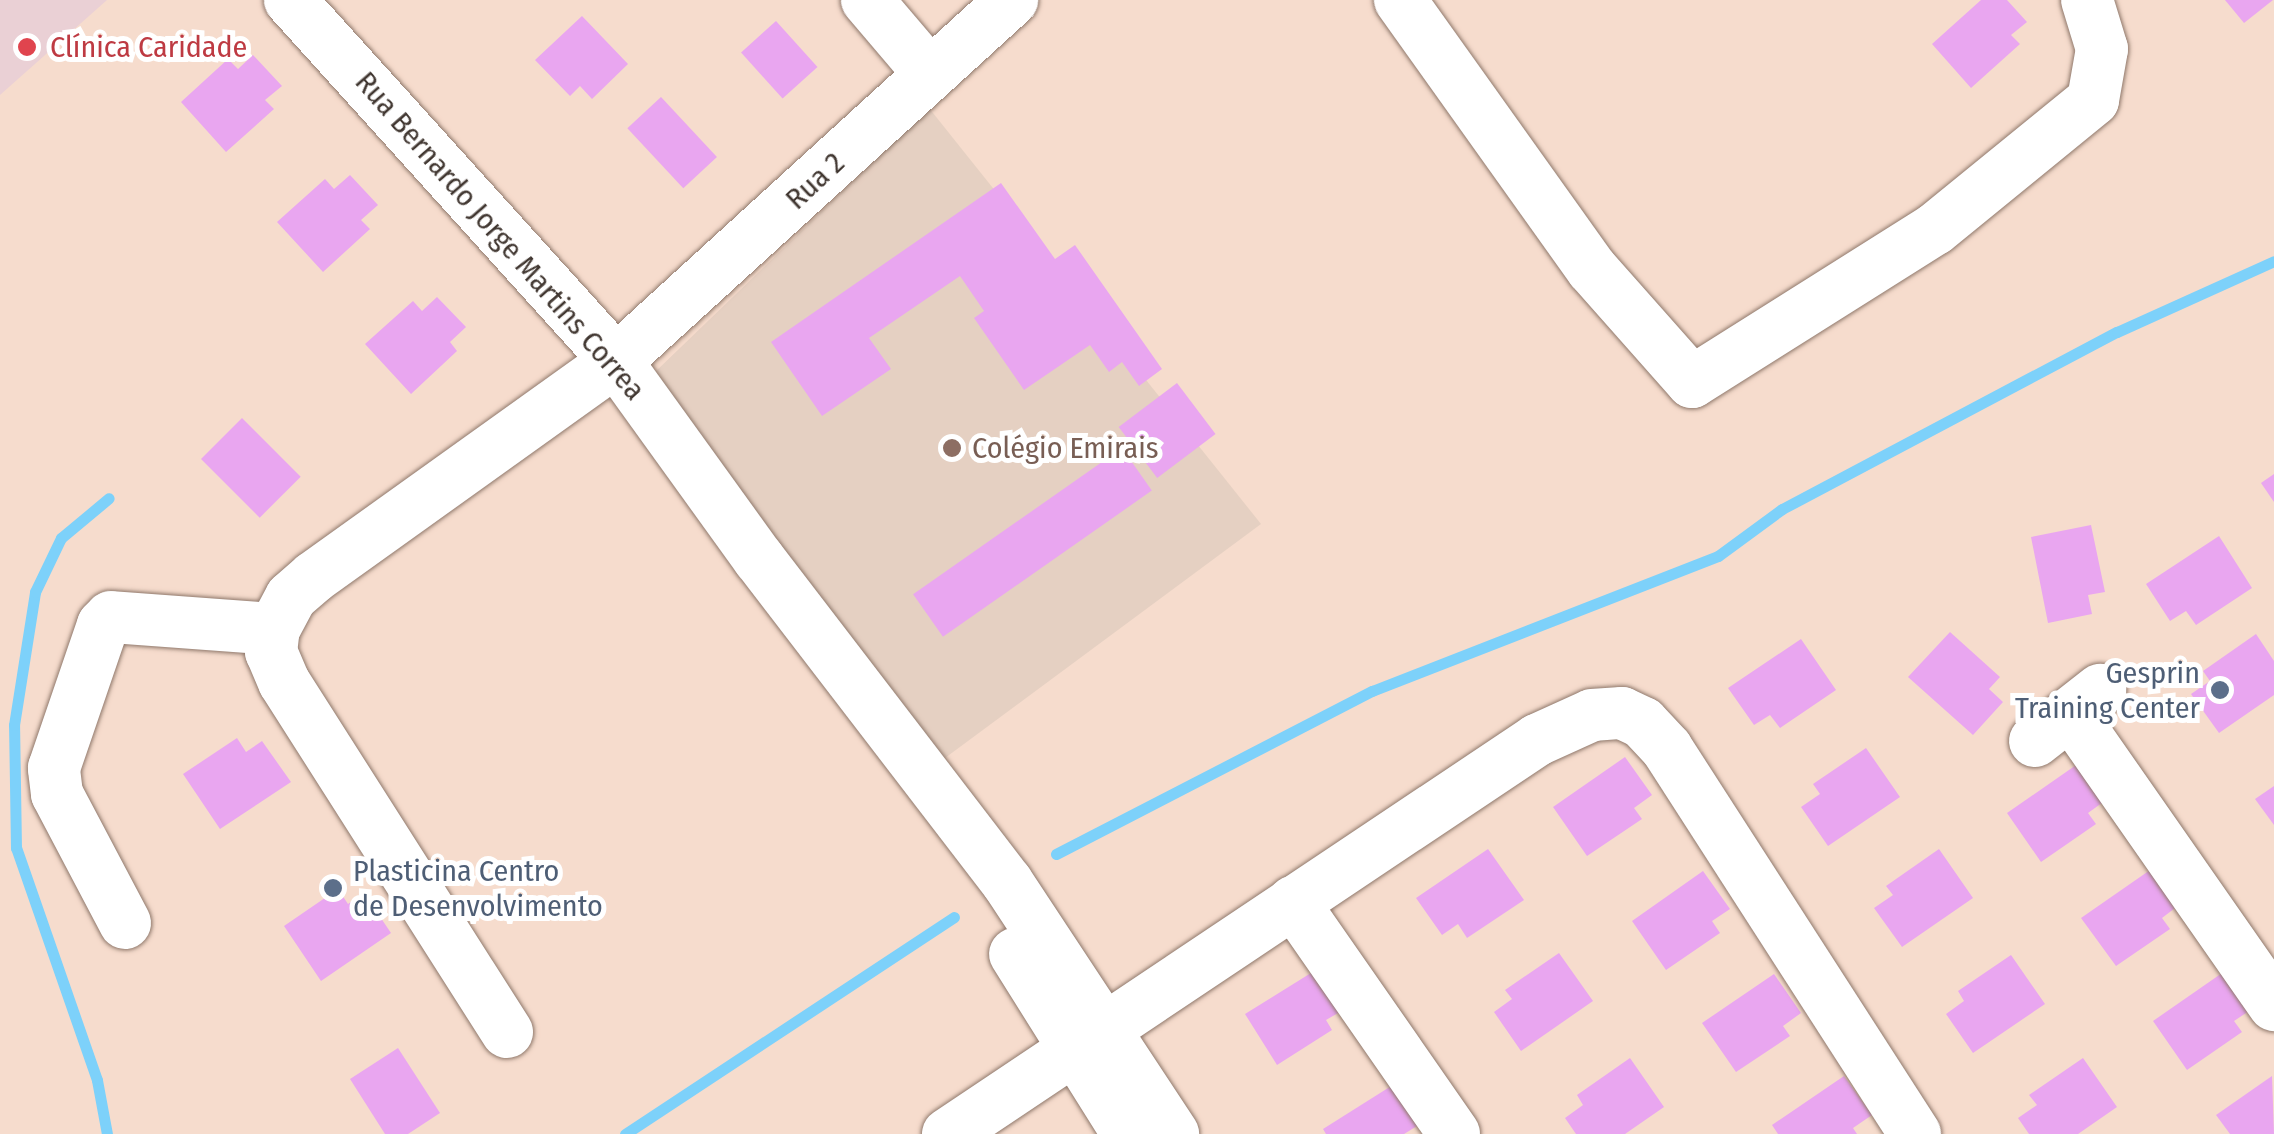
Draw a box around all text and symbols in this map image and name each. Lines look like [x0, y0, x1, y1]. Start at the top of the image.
place label: Clínica Caridade [50, 29, 247, 65]
marker: Clínica Caridade [14, 34, 40, 60]
street label: Rua Bernardo Jorge Martins Correa [348, 64, 652, 408]
street label: Rua 2 [778, 145, 852, 217]
place label: Colégio Emirais [972, 430, 1159, 466]
marker: Colégio Emirais [941, 437, 963, 459]
place label: Gesprin Training Center [2015, 655, 2200, 726]
marker: Gesprin Training Center [2209, 679, 2231, 701]
place label: Plasticina Centro de Desenvolvimento [353, 853, 603, 924]
marker: Plasticina Centro de Desenvolvimento [322, 877, 344, 899]

